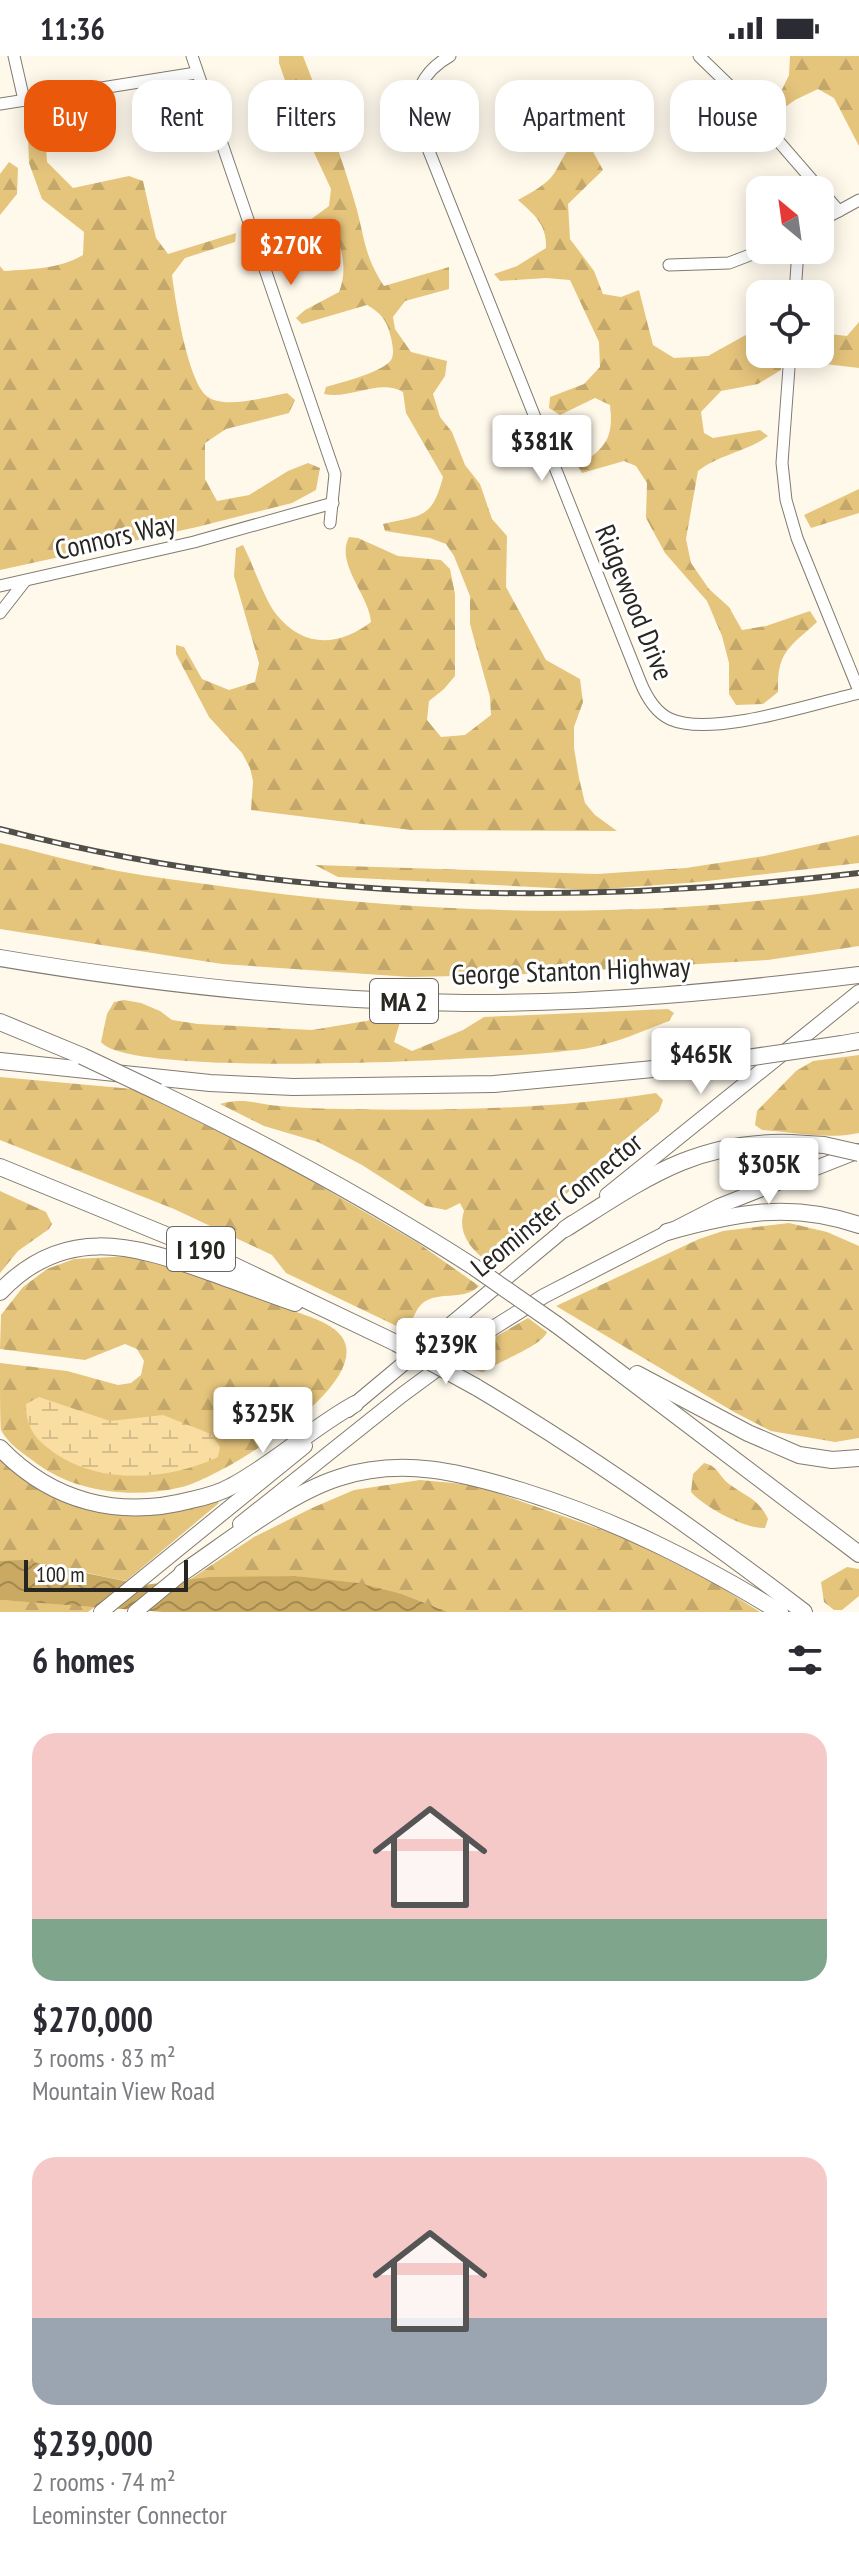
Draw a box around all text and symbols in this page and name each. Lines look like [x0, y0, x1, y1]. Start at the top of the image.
text: 11:36 [40, 9, 105, 48]
chip: Buy [24, 80, 116, 152]
chip: Rent [132, 80, 232, 152]
chip: Filters [248, 80, 364, 152]
chip: New [380, 80, 479, 152]
chip: Apartment [495, 80, 654, 152]
chip: House [670, 80, 786, 152]
north arrow [746, 176, 834, 264]
map controls [746, 176, 834, 368]
pin: $270K [235, 219, 347, 287]
text: $270K [259, 228, 323, 261]
button: locate [746, 280, 834, 368]
pin: $381K [486, 415, 598, 483]
text: $381K [510, 424, 574, 457]
street label: Connors Way [51, 504, 180, 568]
street label: Ridgewood Drive [587, 519, 683, 685]
street label: George Stanton Highway [451, 947, 692, 993]
road number: MA 2 [370, 979, 438, 1023]
pin: $465K [645, 1028, 757, 1096]
text: $465K [669, 1037, 733, 1070]
street label: Leominster Connector [463, 1123, 649, 1284]
pin: $305K [713, 1138, 825, 1206]
text: $305K [737, 1147, 801, 1180]
road number: I 190 [167, 1227, 235, 1271]
pin: $239K [390, 1318, 502, 1386]
text: $239K [414, 1327, 478, 1360]
pin: $325K [207, 1387, 319, 1455]
text: $325K [231, 1396, 295, 1429]
scale bar [24, 1556, 188, 1592]
text: 100 m [36, 1560, 85, 1588]
text: 6 homes [32, 1638, 135, 1682]
icon: filters [783, 1638, 827, 1682]
icon: home [358, 1785, 502, 1929]
text: $270,000 [32, 1997, 153, 2041]
text: 3 rooms · 83 m² [32, 2041, 176, 2074]
text: Mountain View Road [32, 2074, 215, 2107]
icon: home [358, 2209, 502, 2353]
text: $239,000 [32, 2421, 153, 2465]
text: 2 rooms · 74 m² [32, 2465, 176, 2498]
text: Leominster Connector [32, 2498, 227, 2531]

